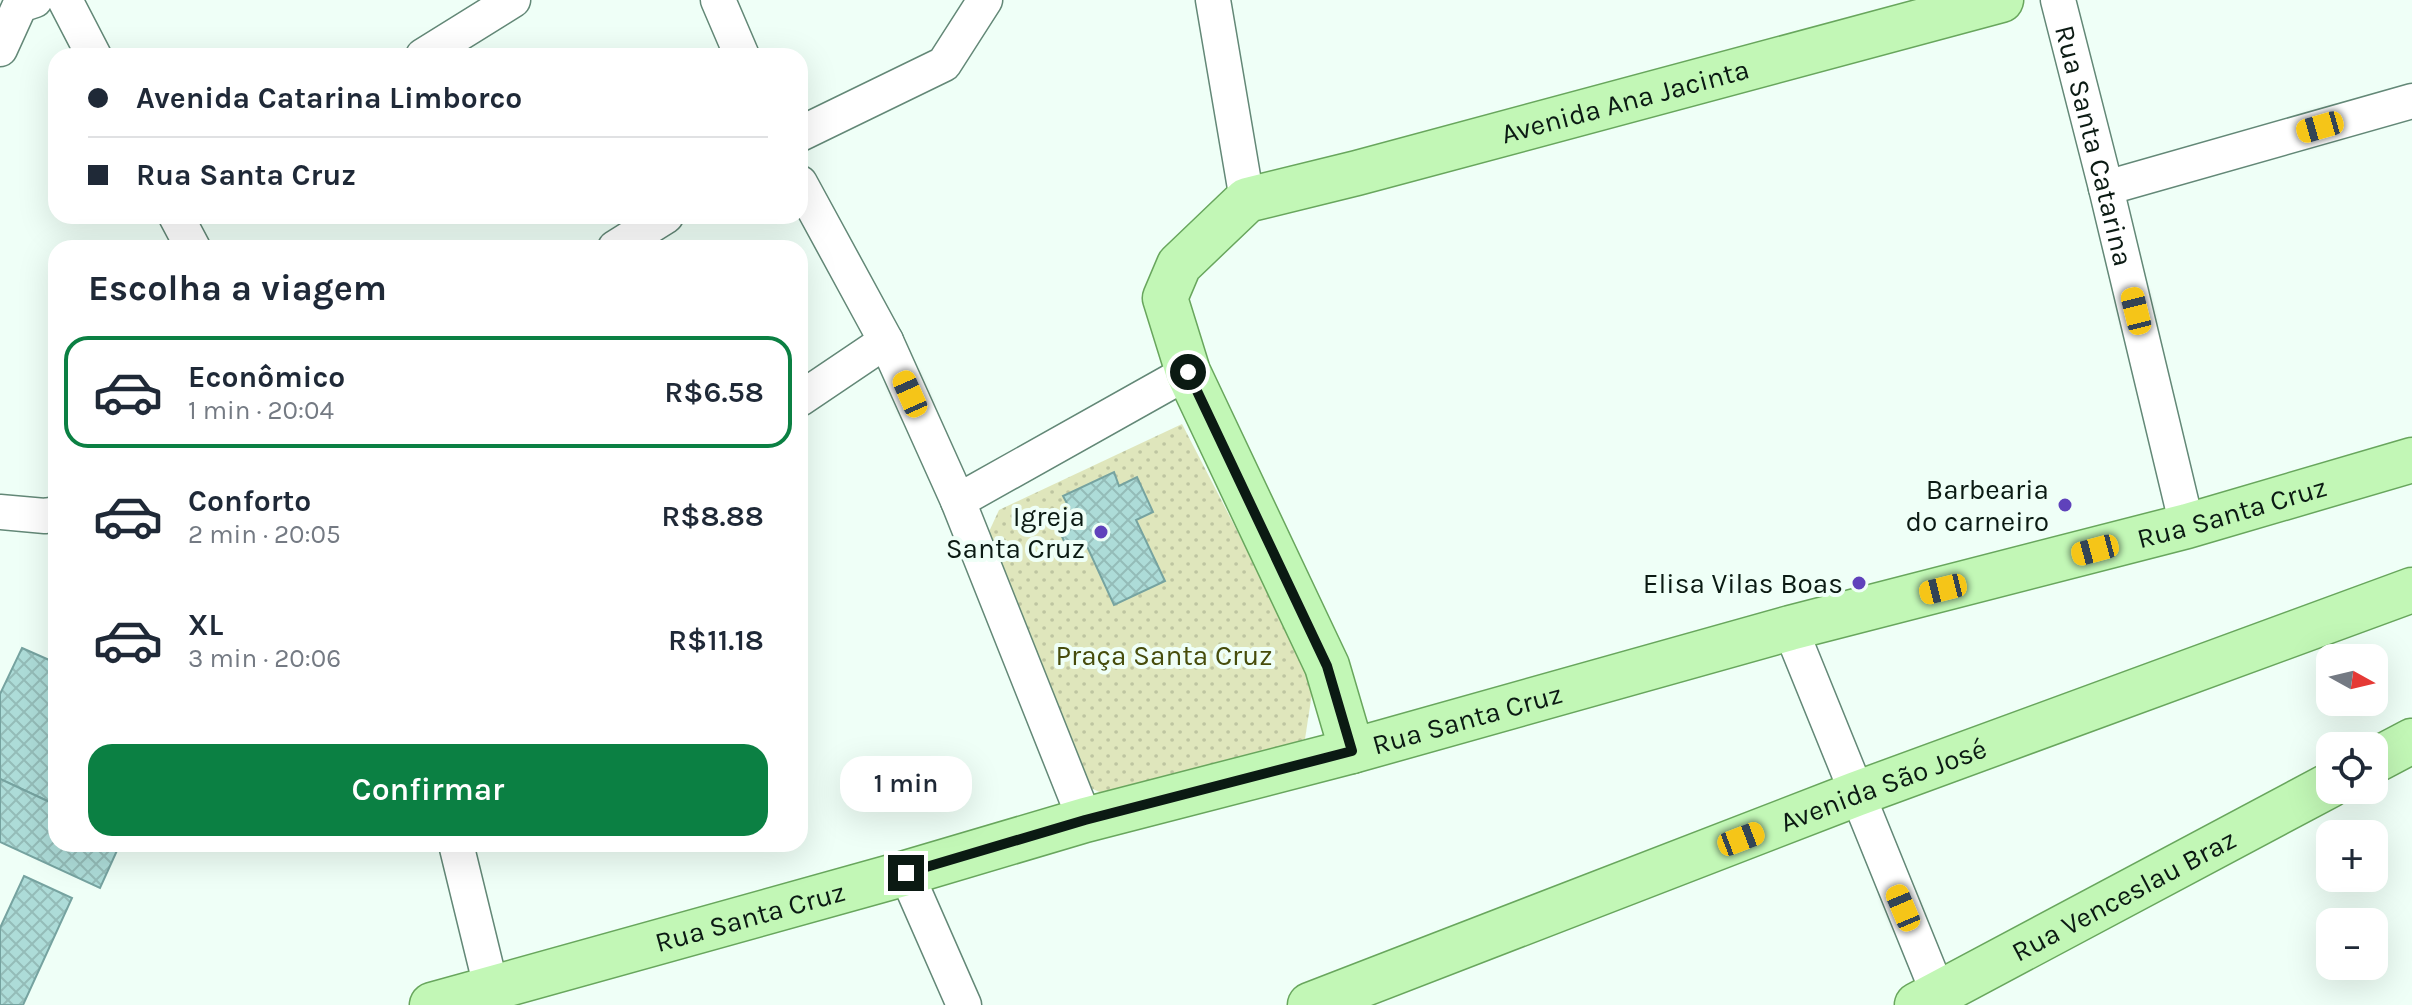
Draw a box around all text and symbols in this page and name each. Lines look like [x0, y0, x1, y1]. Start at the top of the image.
street label: Rua Santa Catarina [2049, 21, 2141, 269]
street label: Avenida Ana Jacinta [1497, 52, 1753, 150]
text: Avenida Catarina Limborco [136, 80, 522, 116]
car [2294, 109, 2346, 145]
text: Rua Santa Cruz [136, 157, 356, 193]
text: Escolha a viagem [88, 267, 387, 309]
car [2119, 285, 2153, 337]
route start [1170, 354, 1206, 390]
icon: car [92, 356, 164, 428]
text: Econômico [188, 359, 345, 395]
car [889, 367, 931, 421]
text: R$6.58 [664, 374, 764, 410]
text: 1 min · 20:04 [188, 395, 334, 426]
street label: Rua Santa Cruz [2133, 469, 2330, 555]
place label: Barbearia do carneiro [1905, 473, 2049, 538]
icon: car [92, 480, 164, 552]
text: Conforto [188, 483, 311, 519]
marker: Barbearia do carneiro [2056, 496, 2074, 514]
text: R$8.88 [661, 498, 764, 534]
place label: Igreja Santa Cruz [946, 500, 1085, 565]
text: 2 min · 20:05 [188, 519, 341, 550]
marker: Igreja Santa Cruz [1092, 523, 1110, 541]
car [2069, 532, 2121, 568]
place label: Elisa Vilas Boas [1643, 567, 1843, 600]
car [1917, 572, 1969, 606]
marker: Elisa Vilas Boas [1850, 574, 1868, 592]
icon: car [92, 604, 164, 676]
text: XL [188, 607, 223, 643]
text: R$11.18 [668, 622, 764, 658]
park label: Praça Santa Cruz [1056, 639, 1272, 672]
text: 3 min · 20:06 [188, 643, 341, 674]
north arrow [2316, 644, 2388, 716]
map controls [2316, 644, 2388, 980]
street label: Rua Santa Cruz [1368, 676, 1566, 761]
street label: Avenida São José [1775, 731, 1991, 838]
button: locate [2316, 732, 2388, 804]
button: Confirmar [88, 744, 768, 836]
callout: 1 min [840, 757, 972, 813]
text: 1 min [874, 768, 938, 799]
car [1714, 819, 1768, 859]
button: + [2316, 820, 2388, 892]
street label: Rua Venceslau Braz [2006, 822, 2241, 968]
route end [888, 855, 924, 891]
street label: Rua Santa Cruz [651, 874, 849, 959]
car [1883, 881, 1923, 935]
button: − [2316, 908, 2388, 980]

